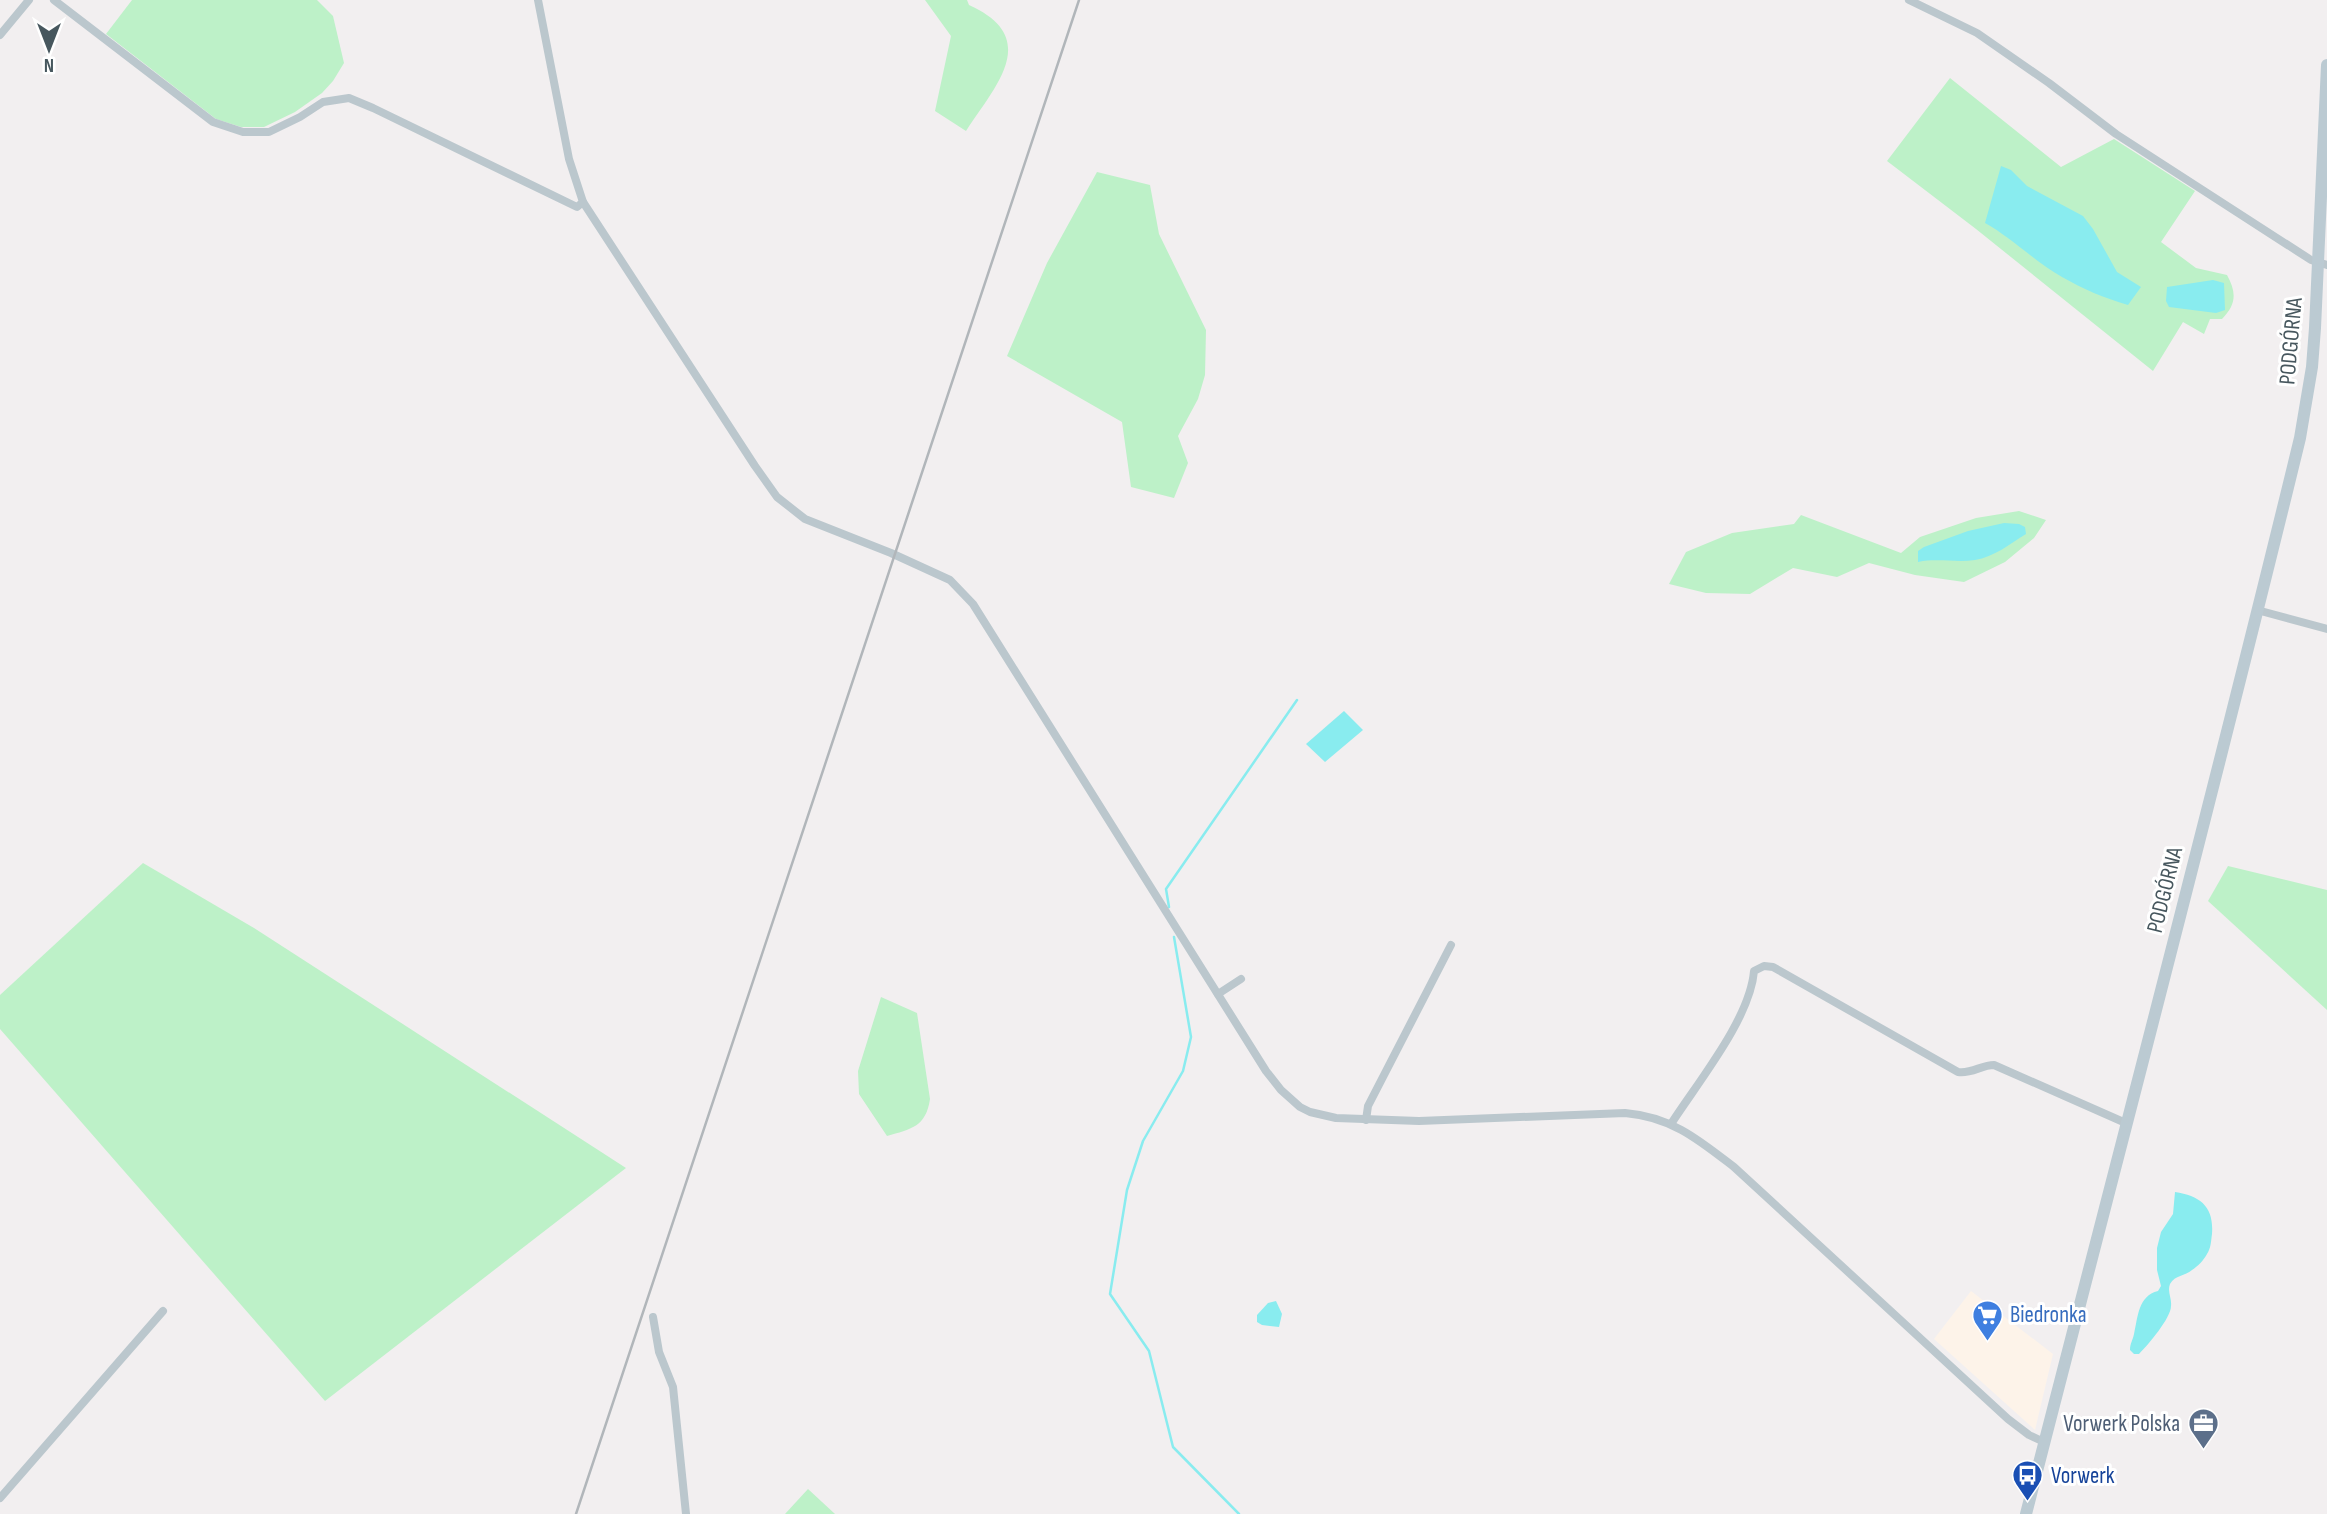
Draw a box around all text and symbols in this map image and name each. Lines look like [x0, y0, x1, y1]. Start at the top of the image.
north arrow [14, 14, 84, 84]
text: N [44, 53, 54, 76]
street label: PODGÓRNA [2273, 296, 2309, 386]
street label: PODGÓRNA [2141, 844, 2189, 936]
supermarket icon: Biedronka [1970, 1298, 2004, 1342]
place label: Biedronka [2010, 1301, 2087, 1329]
office icon: Vorwerk Polska [2186, 1407, 2220, 1451]
place label: Vorwerk Polska [2063, 1410, 2180, 1438]
bus stop icon: Vorwerk [2011, 1459, 2045, 1503]
place label: Vorwerk [2051, 1462, 2115, 1490]

